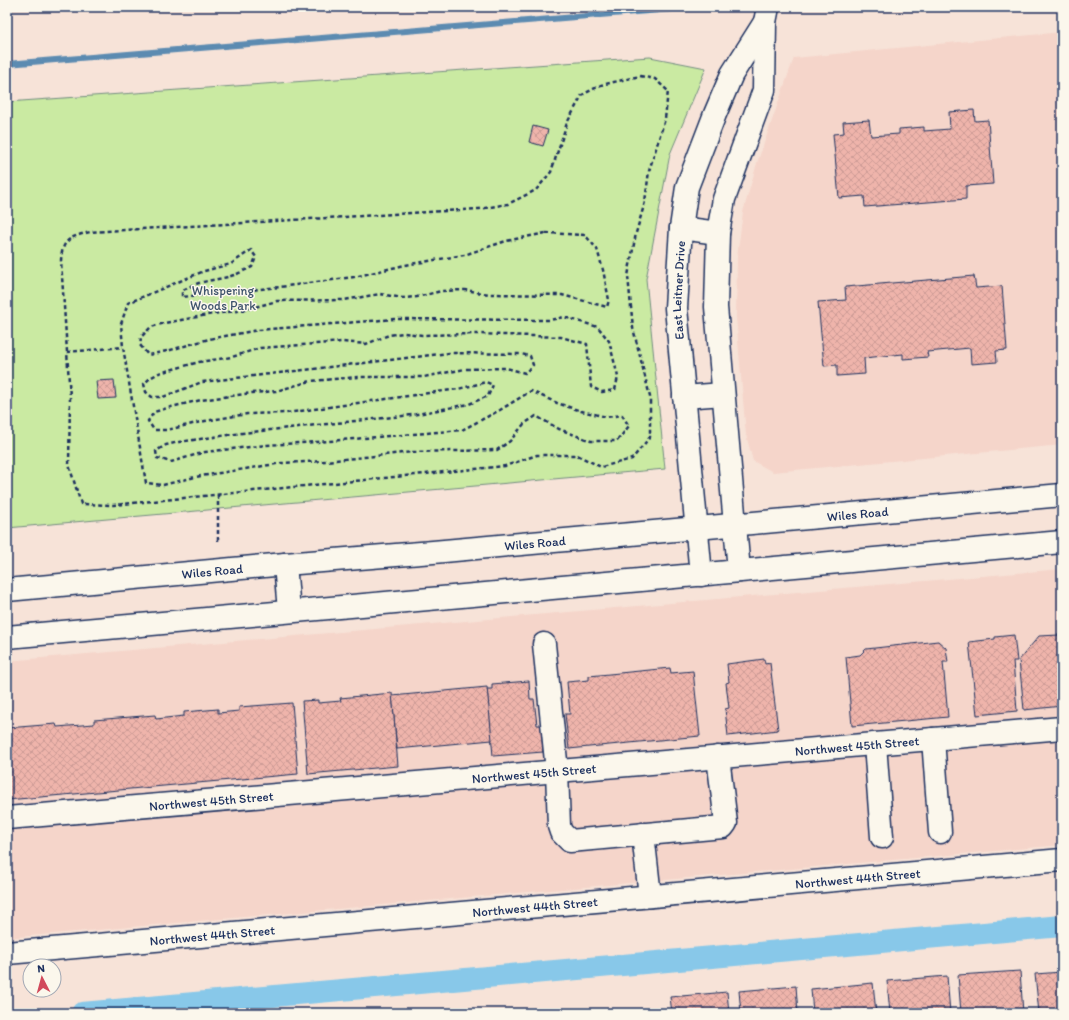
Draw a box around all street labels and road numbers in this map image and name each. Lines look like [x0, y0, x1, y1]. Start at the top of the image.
street label: East Leitner Drive [668, 240, 688, 340]
street label: Wiles Road [826, 503, 889, 524]
street label: Wiles Road [504, 533, 566, 553]
street label: Wiles Road [181, 560, 243, 581]
street label: Northwest 45th Street [794, 733, 920, 758]
street label: Northwest 45th Street [471, 760, 597, 786]
street label: Northwest 45th Street [148, 788, 274, 813]
street label: Northwest 44th Street [794, 865, 921, 891]
street label: Northwest 44th Street [472, 893, 598, 919]
street label: Northwest 44th Street [149, 922, 276, 948]

